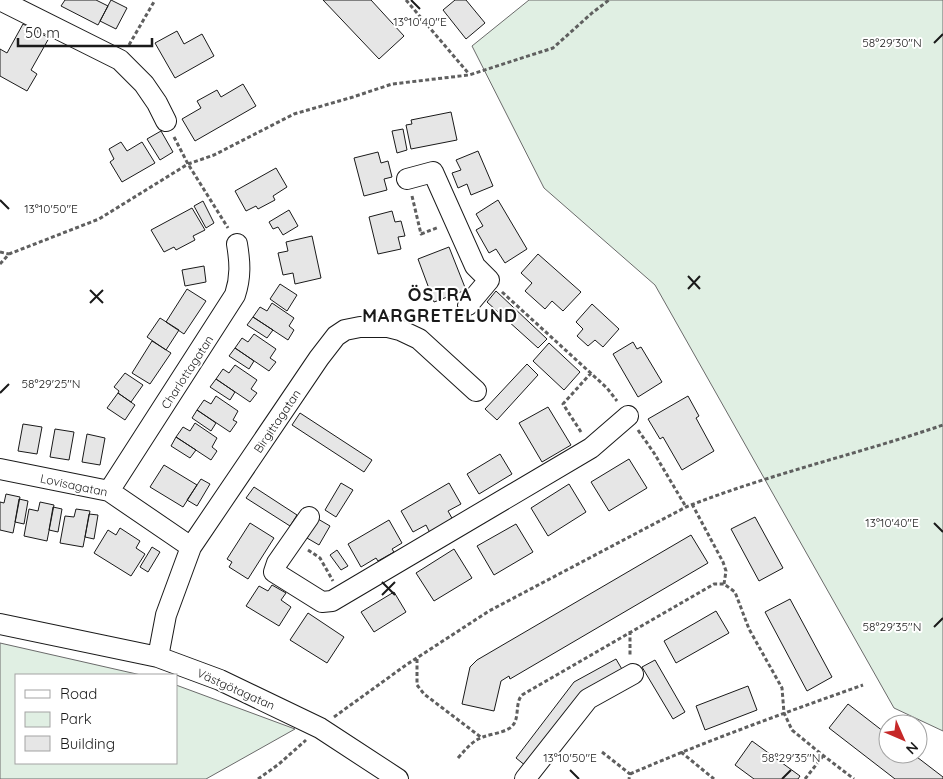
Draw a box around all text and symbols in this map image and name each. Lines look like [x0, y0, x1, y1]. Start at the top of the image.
text: 13°10'40"E [393, 14, 447, 29]
scale bar [18, 15, 151, 47]
text: 50 m [25, 23, 60, 42]
text: 58°29'30"N [862, 35, 922, 50]
text: 13°10'50"E [24, 201, 78, 216]
district label: ÖSTRA MARGRETELUND [362, 283, 518, 327]
street label: Charlottagatan [158, 332, 216, 412]
text: 58°29'25"N [21, 376, 81, 391]
street label: Birgittagatan [250, 386, 304, 456]
street label: Lovisagatan [39, 471, 109, 499]
text: 13°10'40"E [865, 515, 919, 530]
text: 58°29'35"N [863, 619, 921, 634]
street label: Västgötagatan [195, 665, 277, 713]
legend [15, 674, 178, 764]
text: Road [60, 684, 97, 703]
text: Park [60, 709, 92, 728]
north arrow [878, 714, 928, 764]
text: Building [60, 734, 115, 753]
text: N [902, 738, 922, 758]
text: 13°10'50"E [543, 750, 597, 765]
text: 58°29'35"N [762, 750, 820, 765]

